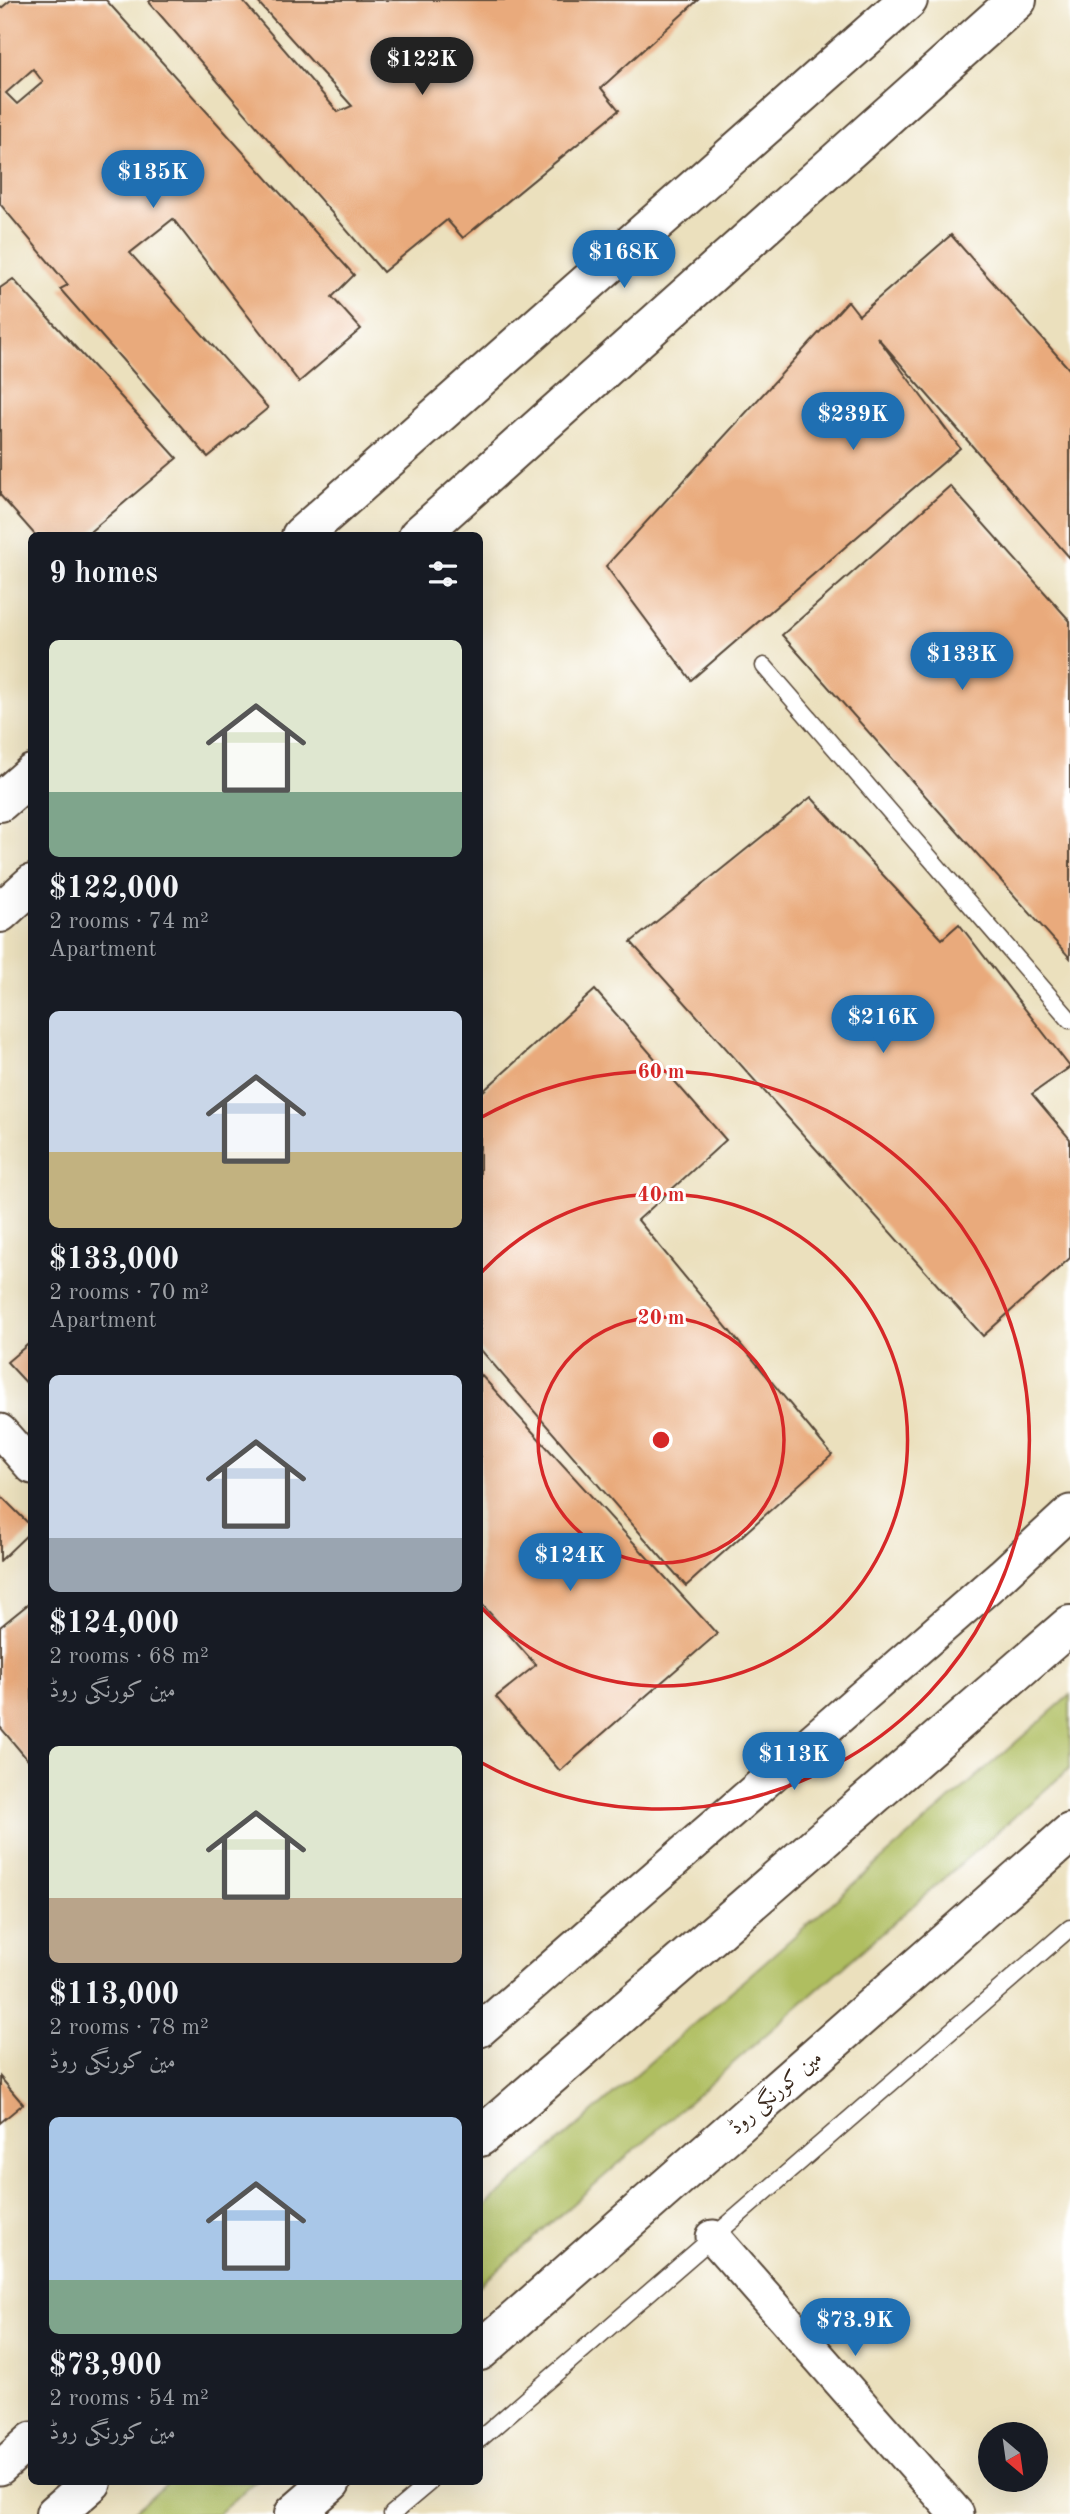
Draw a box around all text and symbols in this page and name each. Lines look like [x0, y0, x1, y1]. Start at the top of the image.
pin: $122K [373, 38, 471, 97]
text: $122K [386, 48, 458, 71]
pin: $135K [104, 150, 202, 210]
text: $135K [117, 161, 189, 184]
pin: $168K [575, 230, 673, 290]
text: $168K [588, 241, 660, 264]
pin: $239K [804, 392, 902, 452]
text: $239K [817, 403, 889, 426]
icon: filters [424, 555, 462, 593]
text: 9 homes [49, 559, 158, 589]
pin: $133K [913, 632, 1011, 692]
text: $133K [926, 643, 998, 666]
icon: home [193, 685, 319, 811]
text: $122,000 [49, 874, 179, 904]
text: 2 rooms · 74 m² [49, 910, 209, 933]
text: Apartment [49, 938, 157, 961]
pin: $216K [834, 996, 932, 1055]
text: $216K [847, 1006, 919, 1029]
icon: home [193, 1056, 319, 1182]
text: 60 m [637, 1062, 685, 1083]
text: 40 m [637, 1185, 685, 1206]
text: $133,000 [49, 1245, 179, 1275]
text: 2 rooms · 70 m² [49, 1281, 209, 1304]
text: 20 m [637, 1308, 685, 1329]
text: Apartment [49, 1309, 157, 1332]
icon: home [193, 1421, 319, 1547]
centre of rings [649, 1428, 673, 1452]
pin: $124K [521, 1534, 619, 1593]
text: $124K [534, 1544, 606, 1567]
text: $124,000 [49, 1609, 179, 1639]
text: 2 rooms · 68 m² [49, 1645, 209, 1668]
text: مین کورنگی روڈ [49, 1679, 176, 1702]
pin: $113K [745, 1732, 843, 1792]
text: $113K [758, 1743, 830, 1766]
icon: home [193, 1792, 319, 1918]
text: $113,000 [49, 1980, 179, 2010]
text: 2 rooms · 78 m² [49, 2016, 209, 2039]
street label: مین کورنگی روڈ [723, 2044, 828, 2141]
text: مین کورنگی روڈ [49, 2050, 176, 2073]
icon: home [193, 2163, 319, 2289]
pin: $73.9K [798, 2298, 912, 2358]
text: $73.9K [816, 2309, 894, 2332]
text: $73,900 [49, 2351, 162, 2381]
text: 2 rooms · 54 m² [49, 2387, 209, 2410]
text: مین کورنگی روڈ [49, 2421, 176, 2444]
north arrow [978, 2422, 1048, 2492]
map controls [978, 2422, 1048, 2492]

